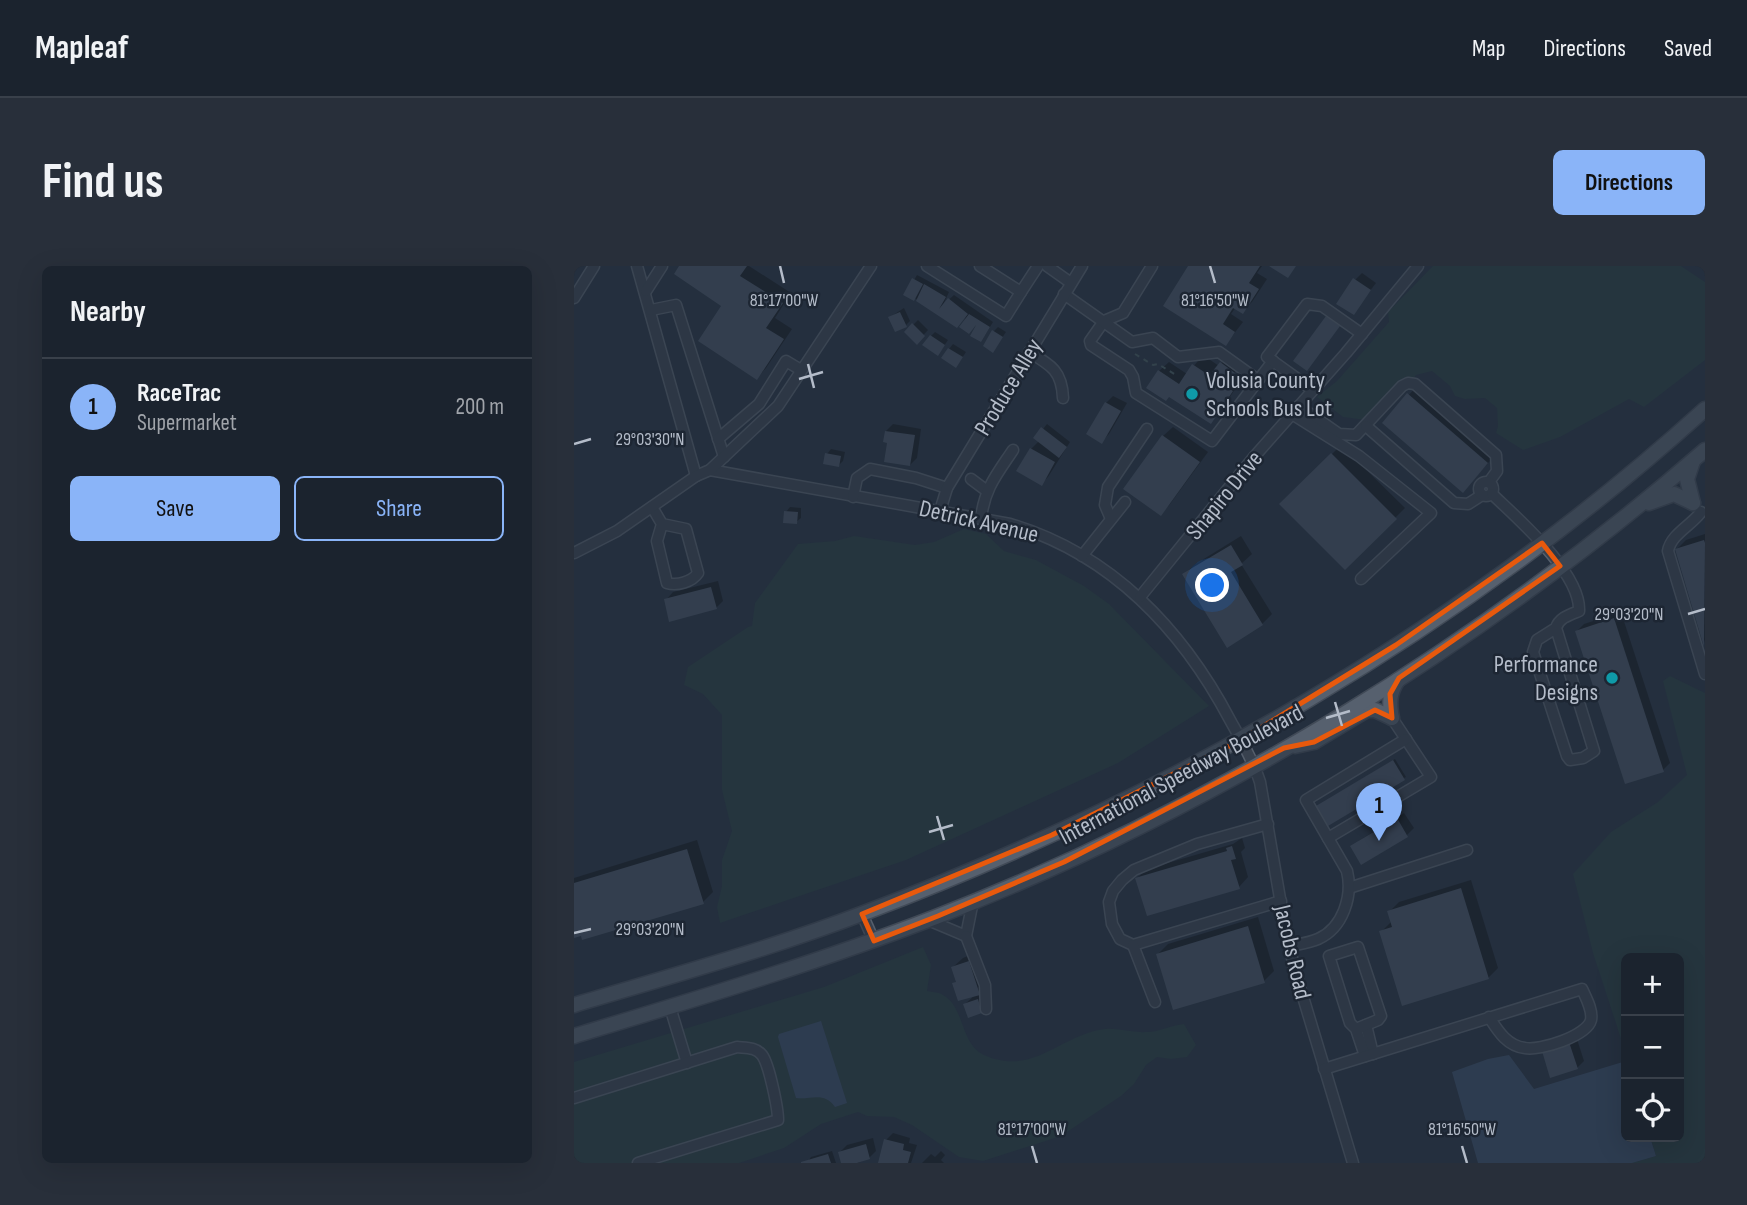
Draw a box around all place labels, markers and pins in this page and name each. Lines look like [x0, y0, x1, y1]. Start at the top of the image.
place label: Volusia County Schools Bus Lot [1206, 366, 1332, 423]
marker: Volusia County Schools Bus Lot [1184, 386, 1200, 402]
place label: Performance Designs [1494, 650, 1598, 707]
marker: Performance Designs [1604, 670, 1620, 686]
pin: 1 [1356, 783, 1402, 841]

